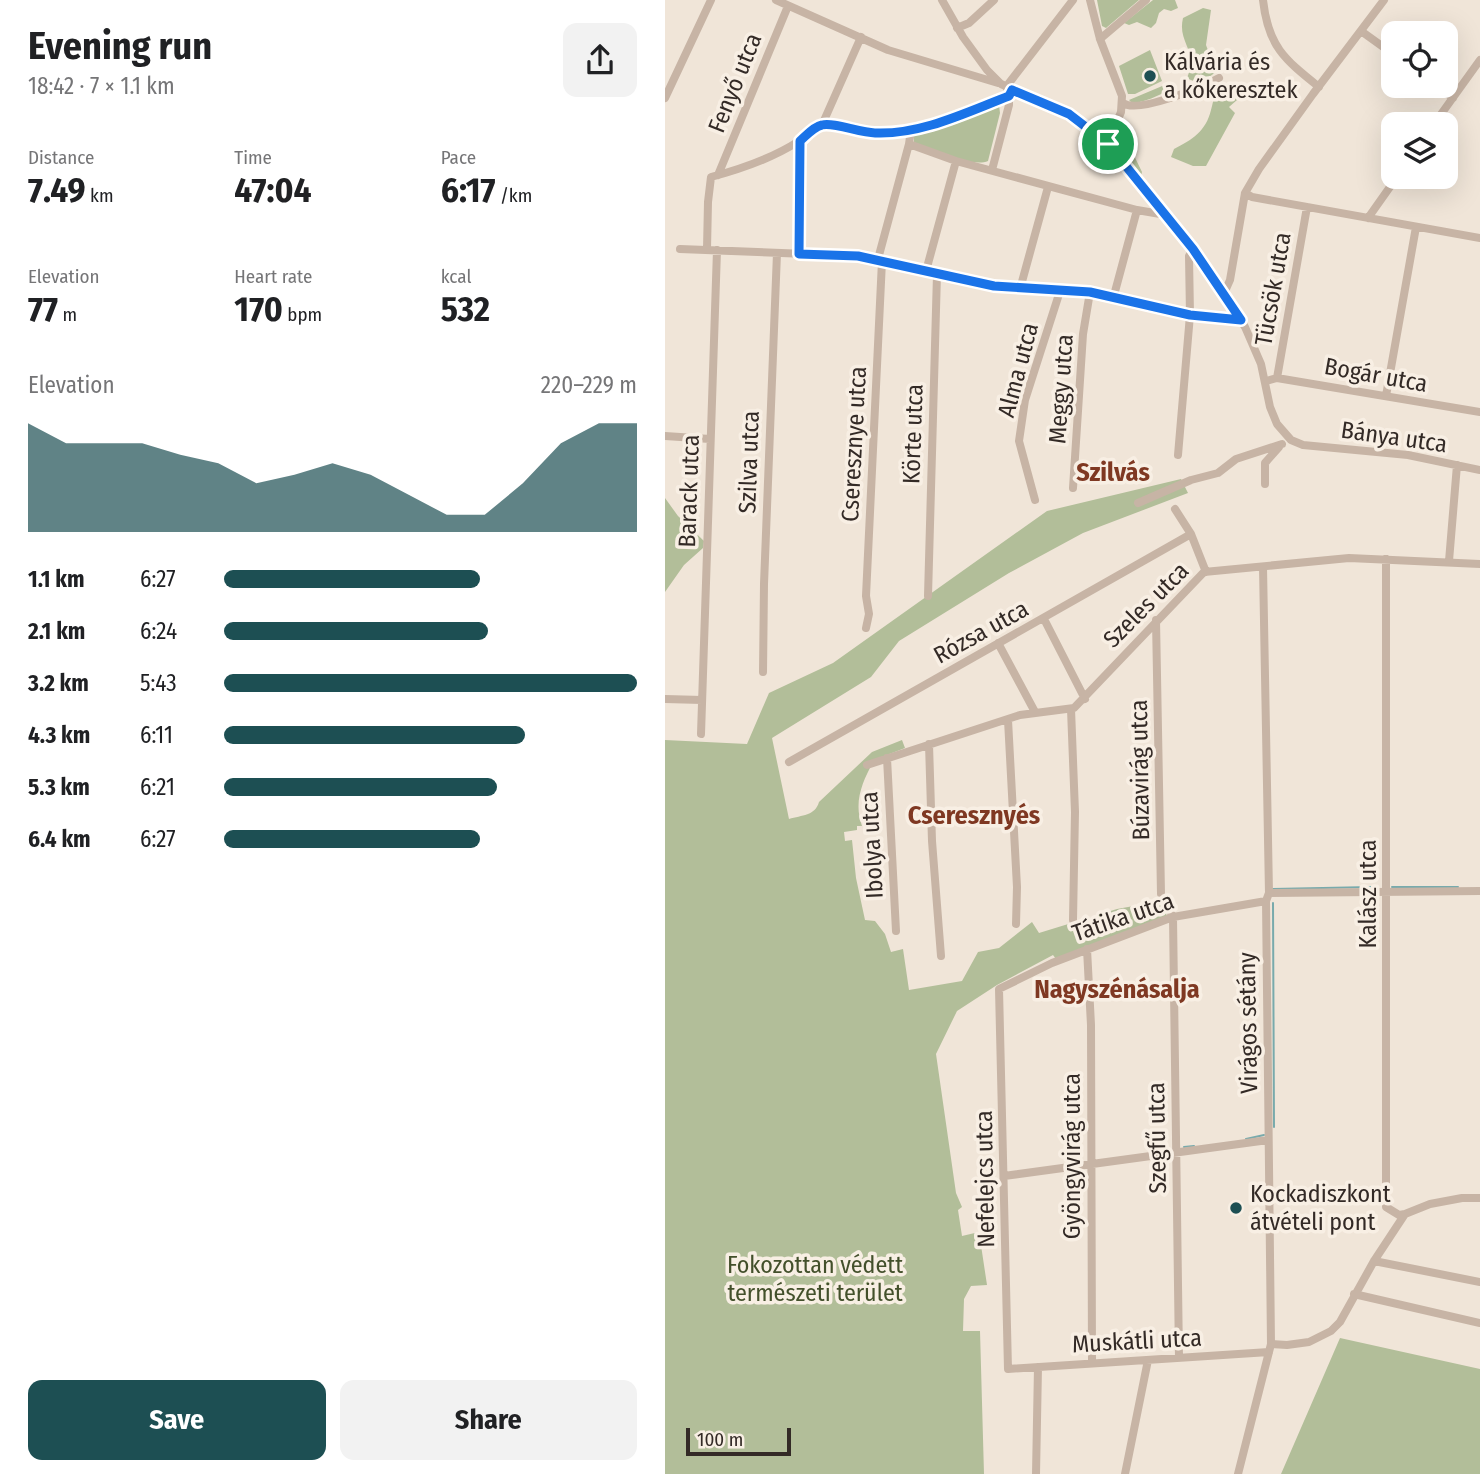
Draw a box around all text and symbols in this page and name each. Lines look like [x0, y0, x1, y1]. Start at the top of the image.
map controls [1381, 21, 1458, 189]
button: locate [1381, 21, 1458, 98]
text: Evening run [28, 23, 212, 69]
button: share [563, 23, 637, 97]
street label: Fenyő utca [702, 29, 768, 137]
place label: Kálvária és a kőkeresztek [1164, 48, 1298, 104]
marker: Kálvária és a kőkeresztek [1142, 68, 1158, 84]
text: 18:42 · 7 × 1.1 km [28, 72, 175, 100]
button: layers [1381, 112, 1458, 189]
pin [1078, 114, 1138, 174]
icon: arrive [1089, 125, 1127, 163]
text: Distance [28, 146, 95, 169]
text: Time [234, 146, 272, 169]
text: Pace [441, 146, 476, 169]
text: 7.49 [28, 169, 86, 211]
text: 47:04 [234, 169, 312, 211]
text: 6:17 [441, 169, 496, 211]
text: km [86, 184, 114, 207]
text: /km [496, 184, 532, 207]
street label: Tücsök utca [1249, 230, 1297, 348]
text: Elevation [28, 265, 100, 288]
text: Heart rate [234, 265, 312, 288]
text: kcal [441, 265, 471, 288]
text: 77 [28, 288, 58, 330]
text: 170 [234, 288, 283, 330]
text: 532 [441, 288, 490, 330]
text: m [58, 303, 77, 326]
text: bpm [283, 303, 322, 326]
street label: Alma utca [992, 320, 1044, 420]
street label: Meggy utca [1043, 333, 1079, 445]
street label: Bogár utca [1322, 352, 1430, 398]
street label: Cseresznye utca [836, 366, 872, 522]
text: Elevation [28, 371, 115, 399]
text: 220–229 m [541, 371, 637, 399]
street label: Körte utca [897, 383, 929, 485]
street label: Szilva utca [733, 410, 765, 514]
street label: Bánya utca [1339, 416, 1449, 458]
street label: Barack utca [673, 434, 705, 548]
district label: Szilvás [1076, 457, 1150, 488]
street label: Szeles utca [1098, 557, 1194, 653]
text: 1.1 km [28, 565, 84, 593]
text: 6:27 [140, 565, 176, 593]
street label: Rózsa utca [929, 595, 1033, 669]
text: 2.1 km [28, 617, 85, 645]
text: 6:24 [140, 617, 177, 645]
text: 3.2 km [28, 669, 89, 697]
text: 5:43 [140, 669, 177, 697]
street label: Búzavirág utca [1125, 699, 1155, 841]
text: 4.3 km [28, 721, 90, 749]
text: 6:11 [140, 721, 173, 749]
text: 5.3 km [28, 773, 90, 801]
text: 6:21 [140, 773, 175, 801]
street label: Ibolya utca [855, 791, 889, 899]
district label: Cseresznyés [908, 800, 1040, 831]
text: 6.4 km [28, 825, 91, 853]
text: 6:27 [140, 825, 176, 853]
street label: Kalász utca [1354, 839, 1382, 949]
street label: Tátika utca [1069, 887, 1177, 947]
street label: Virágos sétány [1233, 952, 1263, 1094]
district label: Nagyszénásalja [1034, 974, 1200, 1005]
street label: Gyöngyvirág utca [1058, 1073, 1086, 1239]
street label: Szegfű utca [1142, 1082, 1172, 1194]
street label: Nefelejcs utca [970, 1110, 1000, 1248]
place label: Kockadiszkont átvételi pont [1250, 1180, 1391, 1236]
marker: Kockadiszkont átvételi pont [1228, 1200, 1244, 1216]
park label: Fokozottan védett természeti terület [727, 1251, 903, 1307]
street label: Muskátli utca [1071, 1324, 1203, 1358]
button: Save [28, 1380, 326, 1460]
button: Share [340, 1380, 637, 1460]
scale bar [686, 1425, 791, 1457]
text: 100 m [697, 1428, 743, 1451]

